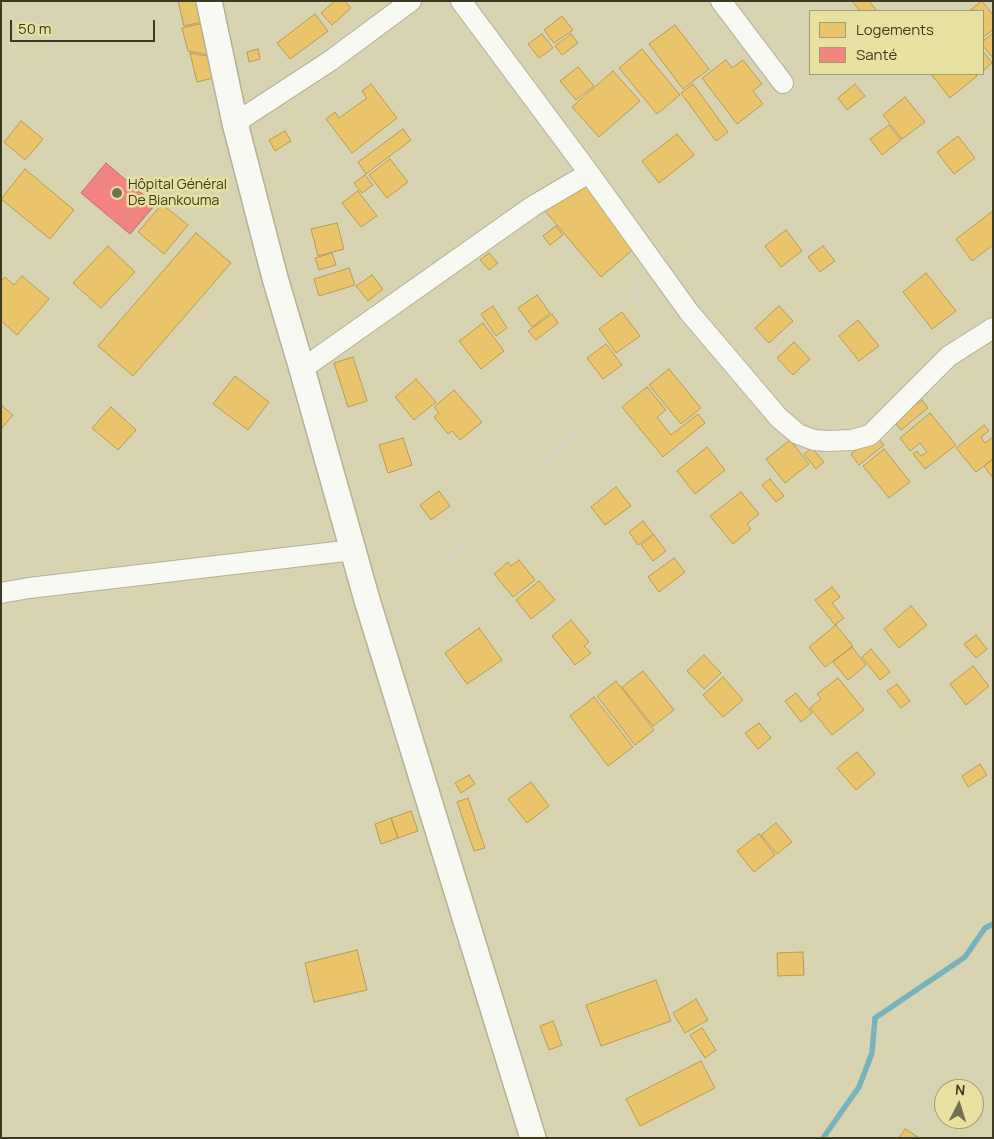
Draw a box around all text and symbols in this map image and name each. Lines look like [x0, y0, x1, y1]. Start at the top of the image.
scale bar [12, 10, 158, 42]
legend [809, 10, 984, 75]
text: 50 m [18, 18, 52, 39]
text: Logements [856, 19, 934, 40]
text: Santé [856, 44, 897, 65]
place label: Hôpital Général De Biankouma [128, 177, 227, 210]
marker: Hôpital Général De Biankouma [110, 186, 124, 200]
north arrow [934, 1079, 984, 1129]
text: N [954, 1080, 966, 1099]

